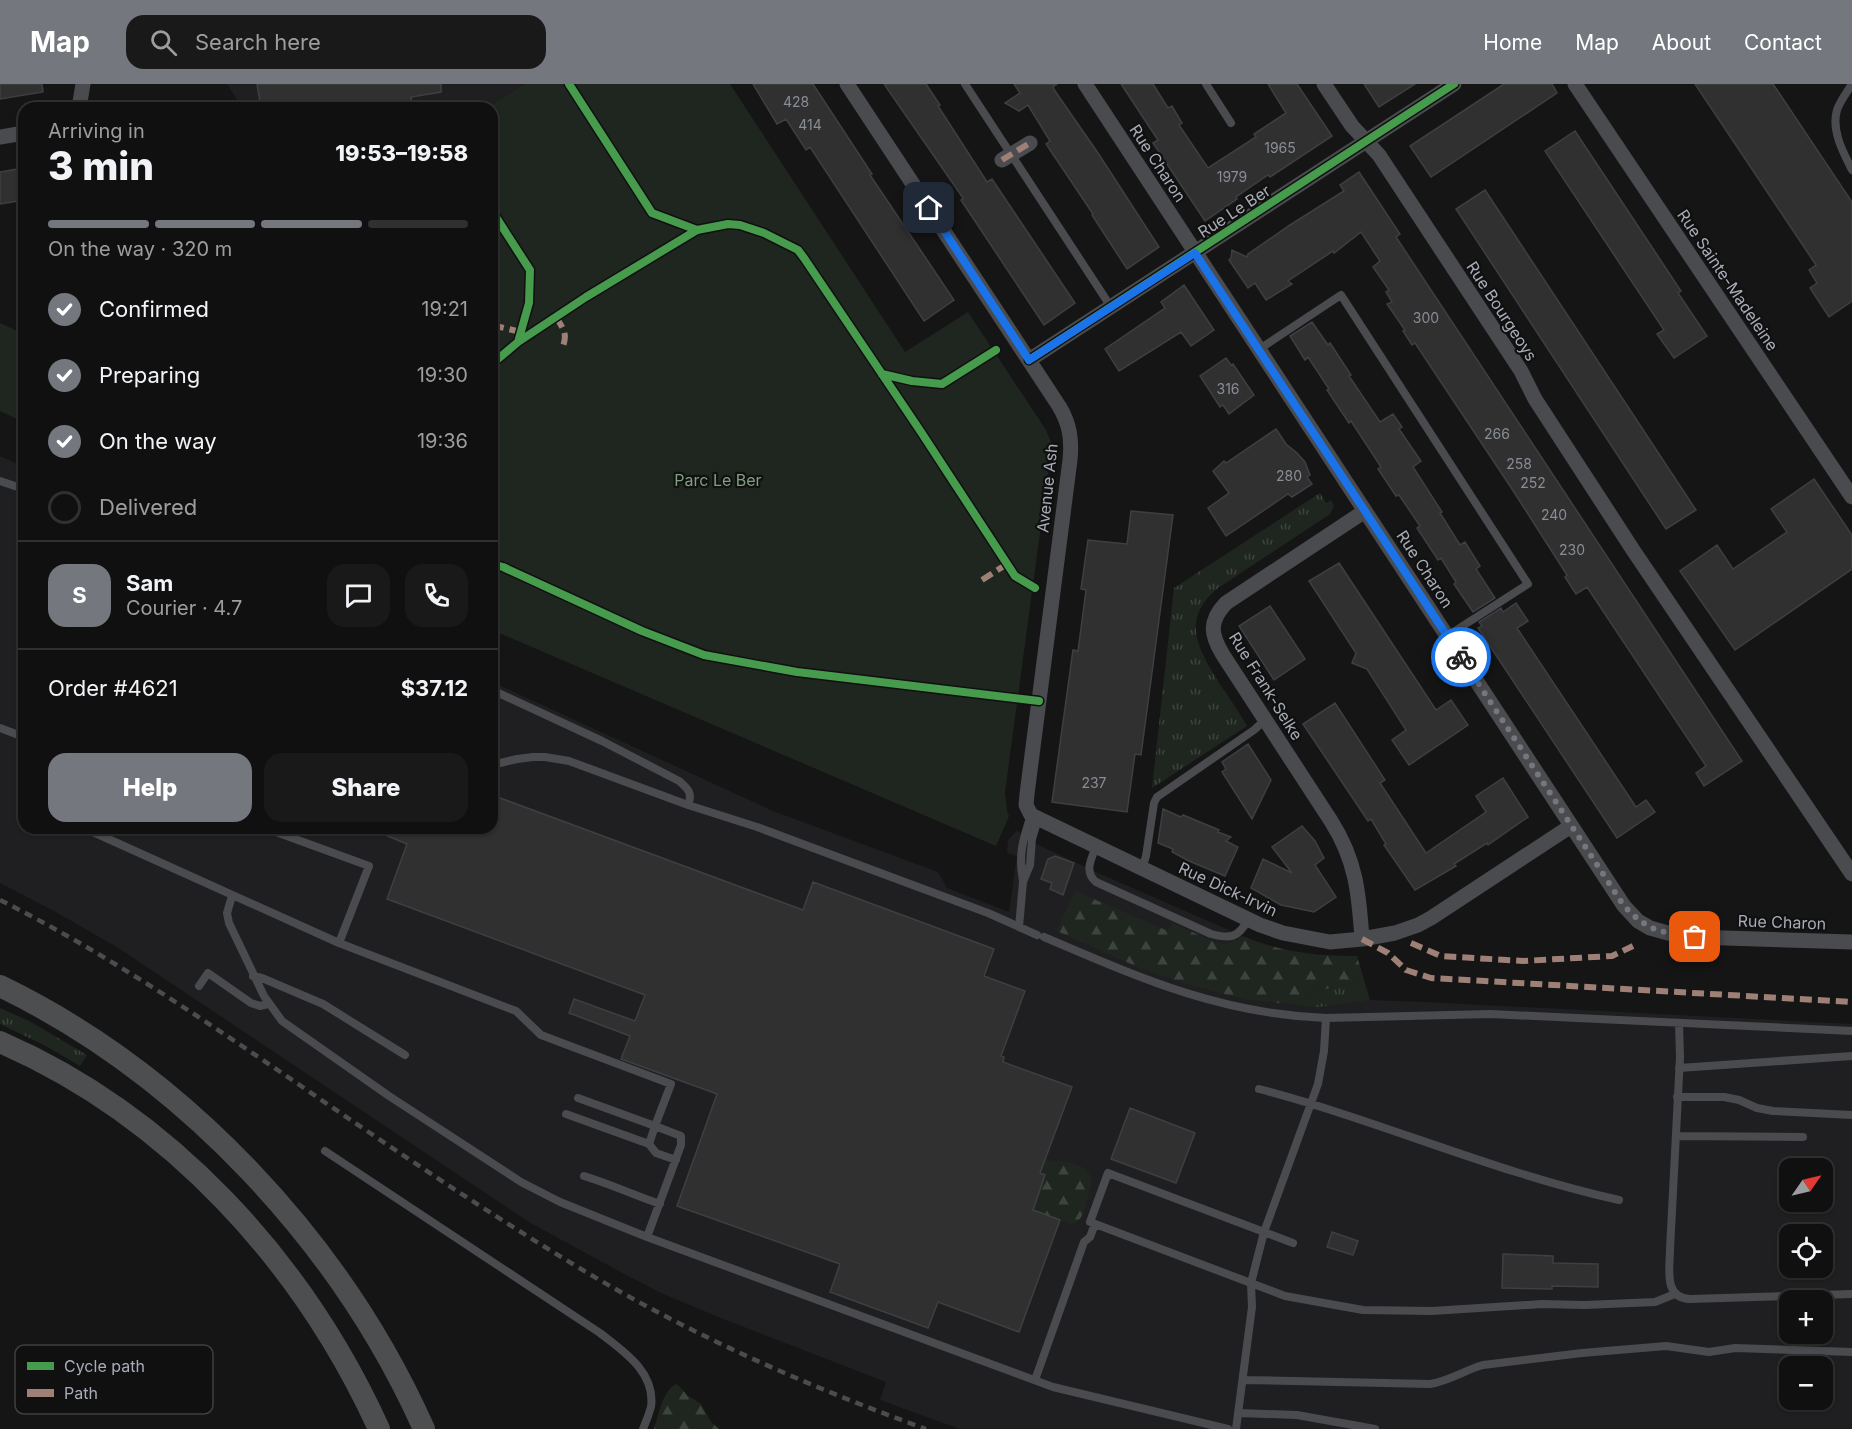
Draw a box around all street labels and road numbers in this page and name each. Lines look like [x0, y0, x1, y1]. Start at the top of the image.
street label: Rue Charon [1126, 120, 1190, 206]
street label: Rue Le Ber [1194, 180, 1274, 242]
street label: Rue Sainte-Madeleine [1673, 205, 1783, 355]
street label: Rue Bourgeoys [1462, 257, 1542, 365]
street label: Avenue Ash [1032, 442, 1062, 534]
street label: Rue Charon [1393, 526, 1457, 612]
street label: Rue Frank-Selke [1225, 628, 1307, 744]
street label: Rue Dick-Irvin [1176, 857, 1280, 921]
street label: Rue Charon [1737, 910, 1827, 934]

